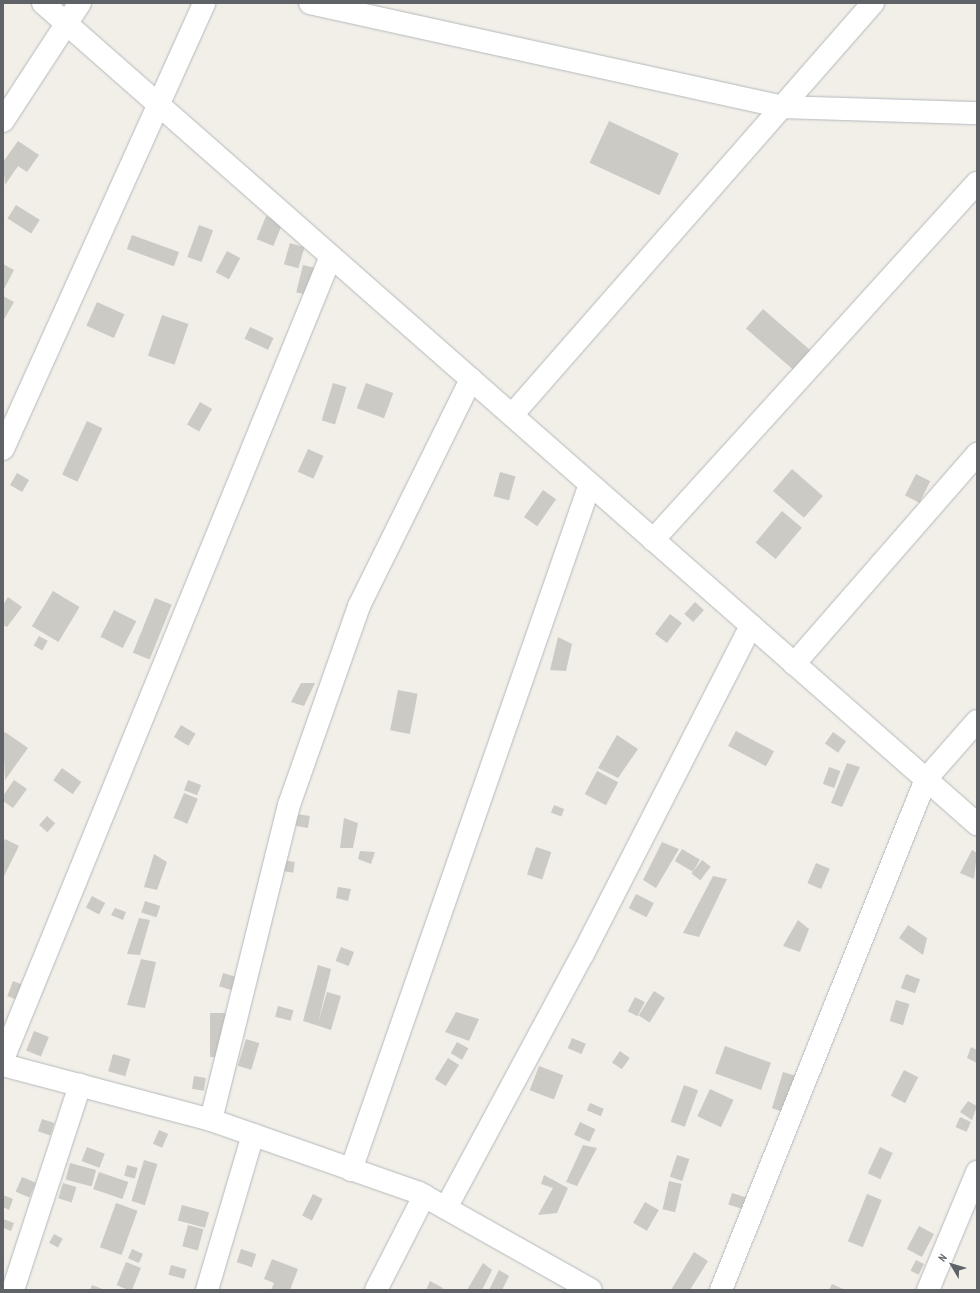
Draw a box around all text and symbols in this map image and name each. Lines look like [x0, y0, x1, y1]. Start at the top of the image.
north arrow [932, 1245, 972, 1285]
text: N [935, 1251, 950, 1264]

